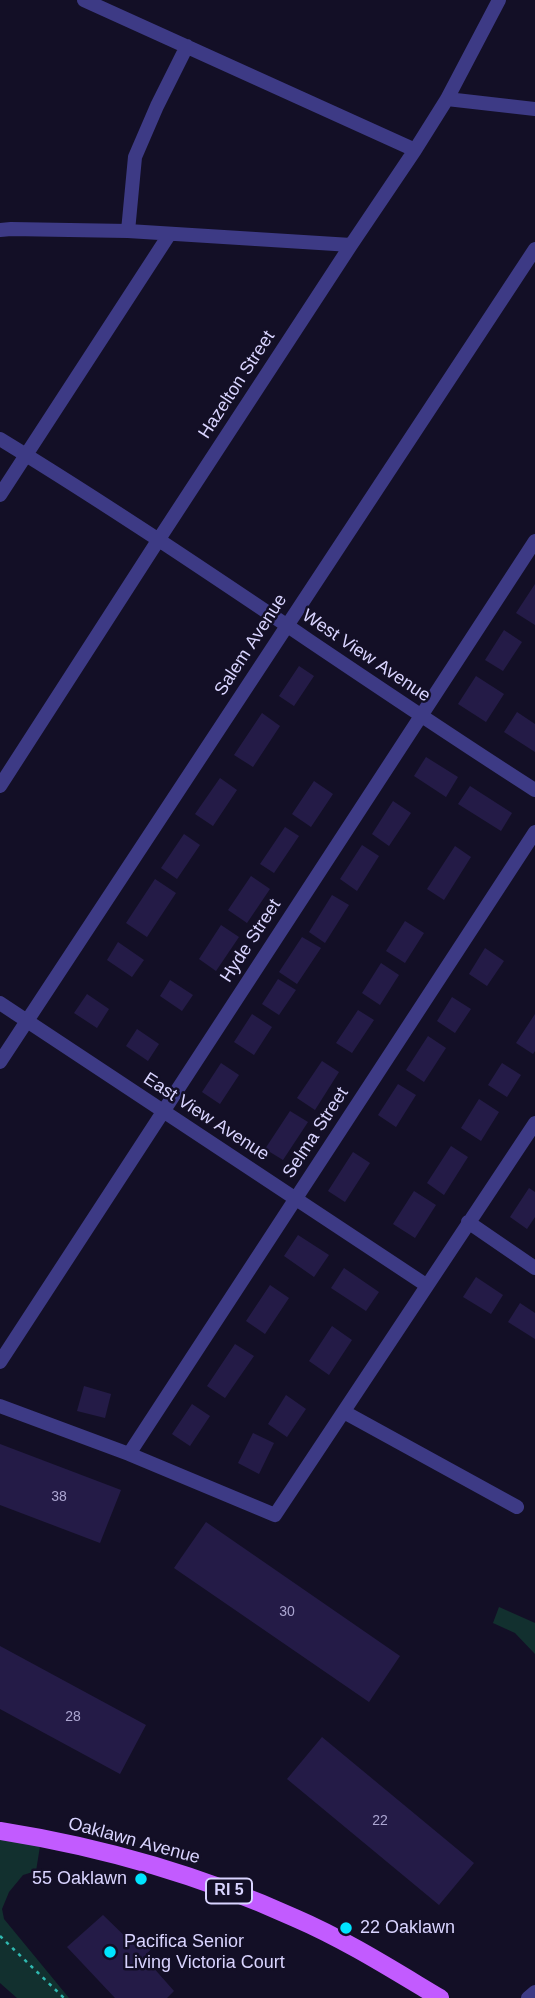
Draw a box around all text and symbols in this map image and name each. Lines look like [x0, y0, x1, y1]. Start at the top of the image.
street label: Hazelton Street [194, 327, 280, 443]
street label: Salem Avenue [210, 590, 292, 700]
street label: West View Avenue [298, 605, 434, 707]
street label: Hyde Street [216, 895, 286, 987]
street label: East View Avenue [139, 1068, 273, 1166]
street label: Selma Street [279, 1083, 353, 1183]
house number: 38 [51, 1489, 67, 1505]
house number: 30 [279, 1604, 295, 1620]
house number: 28 [65, 1709, 81, 1725]
street label: Oaklawn Avenue [66, 1813, 202, 1869]
house number: 22 [372, 1813, 388, 1829]
place label: 55 Oaklawn [32, 1868, 127, 1890]
marker: 55 Oaklawn [133, 1871, 149, 1887]
road number: RI 5 [206, 1879, 252, 1904]
place label: 22 Oaklawn [360, 1917, 455, 1939]
marker: 22 Oaklawn [338, 1920, 354, 1936]
place label: Pacifica Senior Living Victoria Court [124, 1931, 285, 1974]
marker: Pacifica Senior Living Victoria Court [102, 1944, 118, 1960]

